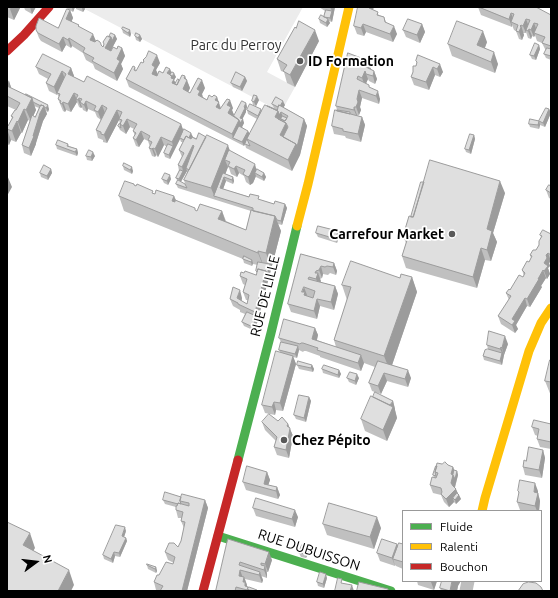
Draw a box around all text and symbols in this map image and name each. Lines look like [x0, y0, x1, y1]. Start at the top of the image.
park label: Parc du Perroy [190, 37, 282, 53]
place label: ID Formation [308, 53, 394, 69]
marker: ID Formation [295, 56, 305, 66]
place label: Carrefour Market [329, 226, 444, 242]
marker: Carrefour Market [447, 229, 457, 239]
street label: RUE DE LILLE [247, 254, 283, 338]
place label: Chez Pépito [292, 432, 371, 448]
marker: Chez Pépito [279, 435, 289, 445]
legend [402, 510, 542, 582]
text: Fluide [440, 520, 473, 533]
street label: RUE DUBUISSON [256, 526, 362, 574]
text: Ralenti [440, 540, 478, 553]
north arrow [16, 542, 56, 582]
text: N [41, 553, 54, 564]
text: Bouchon [440, 560, 488, 573]

